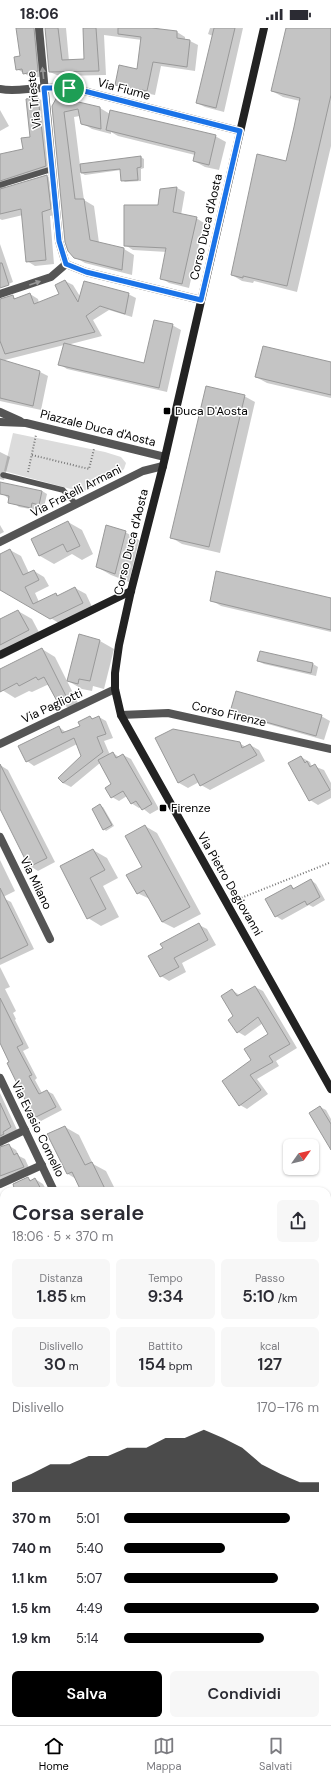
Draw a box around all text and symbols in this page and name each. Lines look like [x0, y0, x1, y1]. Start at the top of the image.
text: 18:06 [20, 4, 59, 24]
one-way arrow [40, 67, 46, 79]
street label: Via Trieste [23, 70, 45, 130]
pin [52, 71, 86, 105]
street label: Via Fiume [96, 74, 152, 104]
icon: arrive [58, 77, 80, 99]
street label: Corso Duca d'Aosta [186, 172, 226, 282]
one-way arrow [29, 279, 41, 285]
place label: Duca D'Aosta [175, 403, 248, 419]
street label: Piazzale Duca d'Aosta [38, 406, 158, 450]
marker: Duca D'Aosta [162, 406, 172, 416]
street label: Via Fratelli Armani [28, 461, 124, 521]
street label: Corso Duca d'Aosta [110, 487, 152, 597]
street label: Via Pagliotti [19, 685, 85, 727]
street label: Corso Firenze [190, 698, 268, 730]
place label: Firenze [171, 800, 211, 816]
marker: Firenze [158, 803, 168, 813]
street label: Via Pietro Degiovanni [194, 829, 266, 939]
street label: Via Milano [16, 854, 56, 912]
street label: Via Evasio Comello [8, 1078, 68, 1180]
north arrow [283, 1139, 319, 1175]
map controls [283, 1139, 319, 1175]
text: Corsa serale [12, 1198, 144, 1227]
button: share [277, 1200, 319, 1242]
text: 18:06 · 5 × 370 m [12, 1228, 113, 1245]
text: Distanza [40, 1271, 83, 1285]
text: Tempo [148, 1271, 183, 1285]
text: Passo [255, 1271, 285, 1285]
text: 1.85 [36, 1285, 68, 1307]
text: 9:34 [148, 1285, 183, 1307]
text: 5:10 [242, 1285, 275, 1307]
text: km [68, 1291, 86, 1305]
text: /km [275, 1291, 297, 1305]
text: Dislivello [39, 1339, 83, 1353]
text: Battito [148, 1339, 183, 1353]
text: kcal [260, 1339, 280, 1353]
text: 30 [44, 1353, 66, 1375]
text: 154 [139, 1353, 166, 1375]
text: 127 [257, 1353, 282, 1375]
text: m [66, 1359, 79, 1373]
text: bpm [166, 1359, 192, 1373]
text: Dislivello [12, 1399, 64, 1416]
text: 170–176 m [257, 1399, 319, 1416]
text: 370 m [12, 1510, 51, 1527]
text: 5:01 [76, 1510, 100, 1527]
text: 740 m [12, 1540, 51, 1557]
text: 5:40 [76, 1540, 103, 1557]
text: 1.1 km [12, 1570, 47, 1587]
text: 5:07 [76, 1570, 102, 1587]
text: 1.5 km [12, 1600, 51, 1617]
text: 4:49 [76, 1600, 103, 1617]
text: 1.9 km [12, 1630, 51, 1647]
text: 5:14 [76, 1630, 99, 1647]
button: Salva [12, 1671, 162, 1717]
button: Condividi [170, 1671, 319, 1717]
tab: Home [39, 1735, 69, 1773]
tab: Mappa [146, 1735, 181, 1773]
tab: Salvati [259, 1735, 292, 1773]

